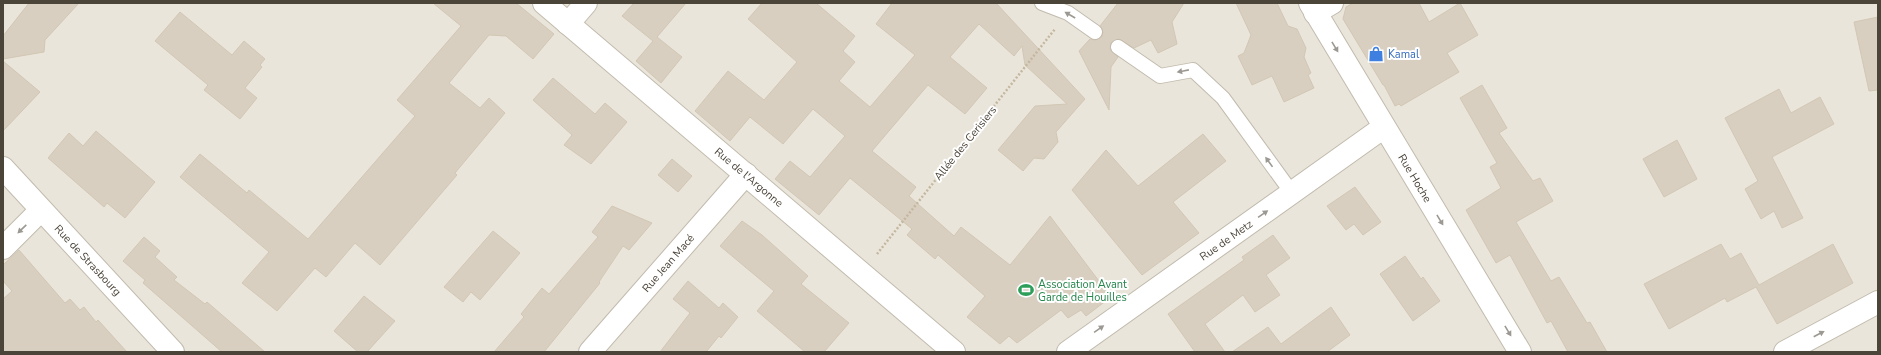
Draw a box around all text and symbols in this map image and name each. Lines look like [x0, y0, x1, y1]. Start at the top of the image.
one-way arrow [1064, 11, 1076, 18]
one-way arrow [1332, 41, 1339, 53]
shop icon: Kamal [1367, 45, 1385, 63]
place label: Kamal [1388, 47, 1420, 62]
one-way arrow [1177, 69, 1189, 75]
street label: Allée des Cerisiers [931, 103, 1000, 184]
street label: Rue de l'Argonne [711, 144, 786, 211]
street label: Rue Hoche [1394, 151, 1435, 205]
one-way arrow [1265, 156, 1273, 167]
one-way arrow [1257, 210, 1268, 218]
one-way arrow [1437, 214, 1444, 226]
street label: Rue de Metz [1197, 217, 1256, 264]
street label: Rue de Strasbourg [51, 222, 124, 299]
one-way arrow [17, 224, 27, 234]
street label: Rue Jean Macé [639, 231, 698, 296]
place label: Association Avant Garde de Houilles [1038, 277, 1127, 305]
sports icon: Association Avant Garde de Houilles [1017, 281, 1035, 299]
one-way arrow [1094, 325, 1105, 334]
one-way arrow [1504, 325, 1511, 337]
one-way arrow [1814, 330, 1825, 337]

